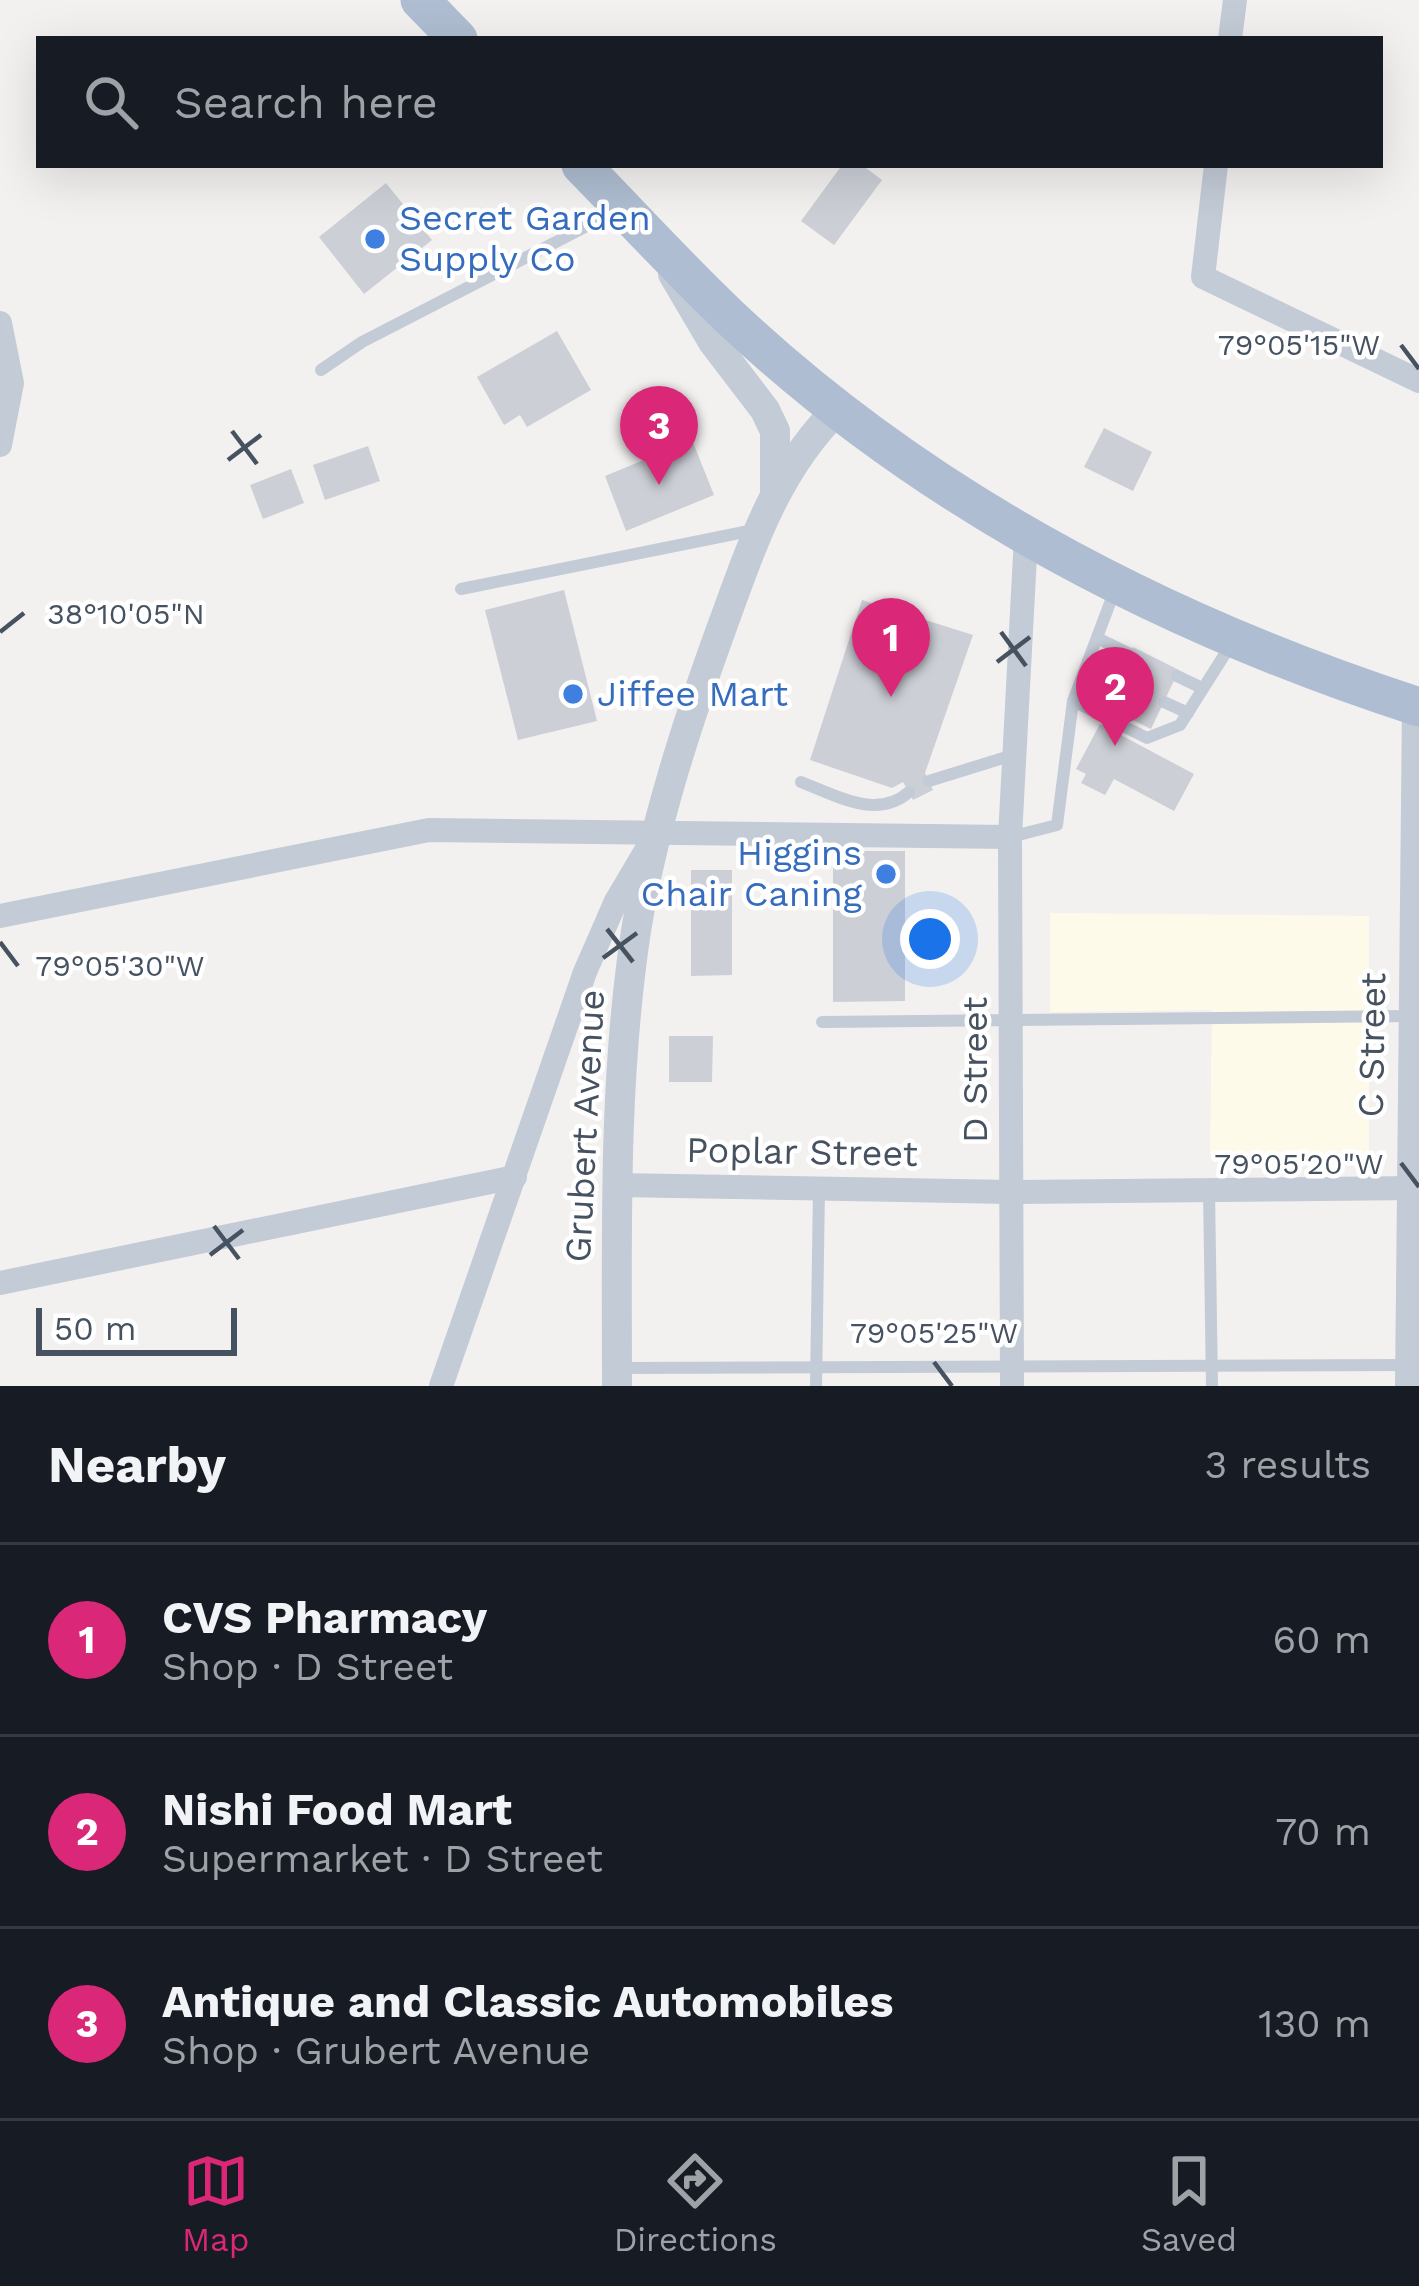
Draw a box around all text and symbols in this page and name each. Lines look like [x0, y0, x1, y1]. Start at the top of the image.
search box [36, 36, 1383, 168]
icon: search [78, 69, 144, 135]
text: Search here [174, 76, 438, 129]
place label: Secret Garden Supply Co [399, 197, 651, 280]
marker: Secret Garden Supply Co [362, 226, 388, 252]
text: 79°05'15"W [1218, 327, 1380, 362]
pin: 3 [620, 386, 698, 485]
text: 38°10'05"N [47, 596, 205, 631]
pin: 1 [852, 598, 930, 697]
pin: 2 [1076, 647, 1154, 746]
place label: Jiffee Mart [597, 673, 788, 715]
marker: Jiffee Mart [560, 681, 586, 707]
place label: Higgins Chair Caning [641, 832, 863, 915]
marker: Higgins Chair Caning [873, 861, 899, 887]
your location [900, 909, 960, 969]
text: 79°05'30"W [35, 948, 205, 983]
street label: C Street [1350, 972, 1394, 1118]
street label: Grubert Avenue [557, 989, 613, 1263]
street label: D Street [954, 997, 996, 1143]
street label: Poplar Street [686, 1129, 918, 1175]
text: 79°05'20"W [1214, 1146, 1384, 1181]
scale bar [36, 1302, 237, 1355]
text: 50 m [54, 1309, 136, 1348]
text: 79°05'25"W [850, 1315, 1018, 1350]
text: Nearby [48, 1435, 226, 1494]
text: 3 results [1205, 1442, 1371, 1487]
text: CVS Pharmacy [162, 1591, 487, 1644]
text: 1 [79, 1617, 95, 1662]
text: 60 m [1273, 1617, 1371, 1662]
text: Shop · D Street [162, 1644, 453, 1689]
text: Nishi Food Mart [162, 1783, 512, 1836]
text: 2 [75, 1809, 99, 1854]
text: 70 m [1275, 1809, 1371, 1854]
text: Supermarket · D Street [162, 1836, 603, 1881]
text: Antique and Classic Automobiles [162, 1975, 893, 2028]
text: 3 [75, 2001, 99, 2046]
text: 130 m [1258, 2001, 1371, 2046]
text: Shop · Grubert Avenue [162, 2028, 590, 2073]
tab: Map [182, 2148, 249, 2259]
tab: Directions [614, 2148, 777, 2259]
tab: Saved [1141, 2148, 1237, 2259]

